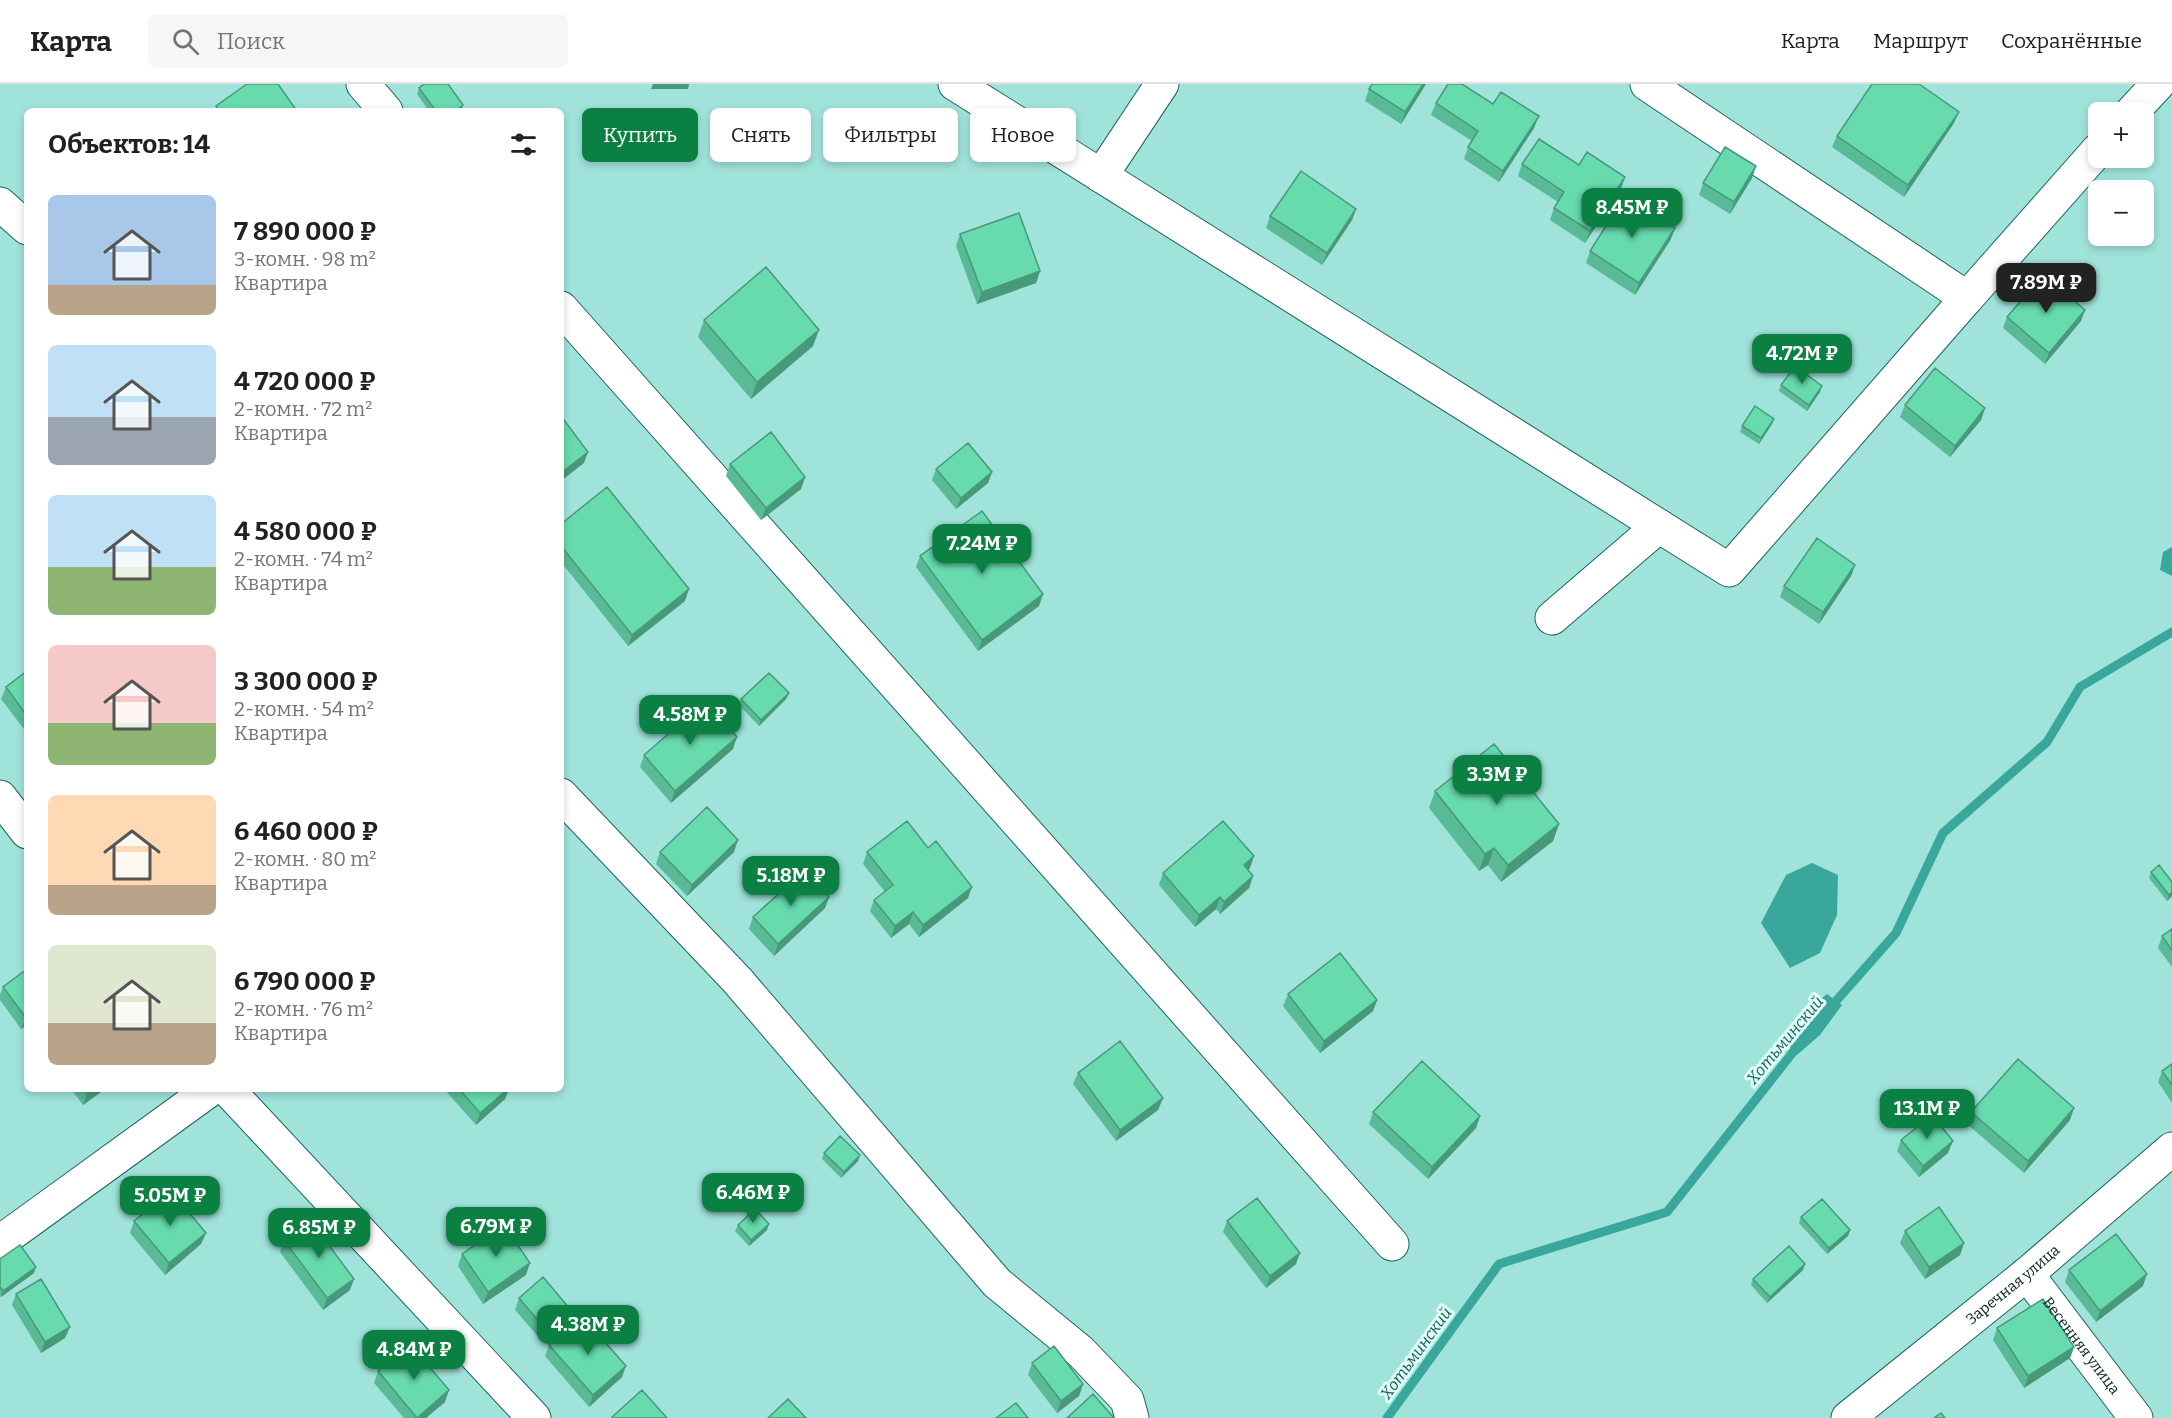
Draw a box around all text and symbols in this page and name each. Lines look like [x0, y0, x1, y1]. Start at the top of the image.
search box [148, 14, 568, 68]
text: Карта [30, 25, 112, 58]
icon: search [169, 25, 202, 58]
text: Поиск [217, 28, 285, 55]
text: Карта [1781, 28, 1840, 54]
text: Маршрут [1873, 28, 1968, 54]
text: Сохранённые [2001, 28, 2142, 54]
map controls [2088, 102, 2154, 246]
button: + [2088, 102, 2154, 168]
chip: Купить [582, 108, 698, 162]
chip: Снять [710, 108, 811, 162]
chip: Фильтры [823, 108, 958, 162]
chip: Новое [970, 108, 1076, 162]
icon: filters [507, 128, 540, 161]
text: Объектов: 14 [48, 129, 210, 160]
button: − [2088, 180, 2154, 246]
pin: 8.45M ₽ [1577, 188, 1687, 239]
text: 8.45M ₽ [1596, 195, 1668, 219]
text: 7 890 000 ₽ [234, 216, 376, 247]
icon: home [96, 219, 168, 291]
text: 3-комн. · 98 m² [234, 247, 376, 271]
pin: 7.89M ₽ [1991, 263, 2101, 314]
text: 7.89M ₽ [2010, 270, 2082, 294]
text: Квартира [234, 271, 328, 295]
pin: 4.72M ₽ [1747, 334, 1857, 385]
text: 4.72M ₽ [1766, 341, 1838, 365]
text: 4 720 000 ₽ [234, 366, 376, 397]
icon: home [96, 369, 168, 441]
text: 2-комн. · 72 m² [234, 397, 372, 421]
text: Квартира [234, 421, 328, 445]
text: 4 580 000 ₽ [234, 516, 377, 547]
icon: home [96, 519, 168, 591]
pin: 7.24M ₽ [927, 524, 1037, 575]
text: 7.24M ₽ [946, 531, 1018, 555]
text: 2-комн. · 74 m² [234, 547, 373, 571]
text: Квартира [234, 571, 328, 595]
text: 3 300 000 ₽ [234, 666, 378, 697]
icon: home [96, 669, 168, 741]
pin: 4.58M ₽ [635, 695, 745, 746]
text: 2-комн. · 54 m² [234, 697, 374, 721]
text: 4.58M ₽ [653, 702, 727, 726]
text: Квартира [234, 721, 328, 745]
pin: 3.3M ₽ [1448, 755, 1546, 806]
text: 3.3M ₽ [1467, 762, 1527, 786]
text: 6 460 000 ₽ [234, 816, 378, 847]
icon: home [96, 819, 168, 891]
text: 2-комн. · 80 m² [234, 847, 376, 871]
pin: 5.18M ₽ [736, 856, 846, 907]
text: 5.18M ₽ [756, 863, 826, 887]
text: Квартира [234, 871, 328, 895]
text: 6 790 000 ₽ [234, 966, 376, 997]
icon: home [96, 969, 168, 1041]
water label: Хотьминский [1742, 992, 1827, 1088]
text: 2-комн. · 76 m² [234, 997, 373, 1021]
text: Квартира [234, 1021, 328, 1045]
pin: 13.1M ₽ [1872, 1089, 1982, 1140]
text: 13.1M ₽ [1894, 1096, 1960, 1120]
pin: 6.46M ₽ [698, 1173, 808, 1224]
pin: 5.05M ₽ [115, 1176, 225, 1227]
text: 6.46M ₽ [716, 1180, 790, 1204]
text: 5.05M ₽ [134, 1183, 206, 1207]
pin: 6.79M ₽ [441, 1207, 551, 1258]
pin: 6.85M ₽ [264, 1208, 374, 1259]
text: 6.79M ₽ [460, 1214, 532, 1238]
text: 6.85M ₽ [282, 1215, 356, 1239]
street label: Заречная улица [1962, 1241, 2063, 1328]
street label: Весенняя улица [2039, 1294, 2124, 1398]
water label: Хотьминский [1376, 1303, 1456, 1403]
pin: 4.38M ₽ [533, 1305, 643, 1356]
text: 4.38M ₽ [551, 1312, 625, 1336]
pin: 4.84M ₽ [359, 1330, 469, 1381]
text: 4.84M ₽ [376, 1337, 452, 1361]

